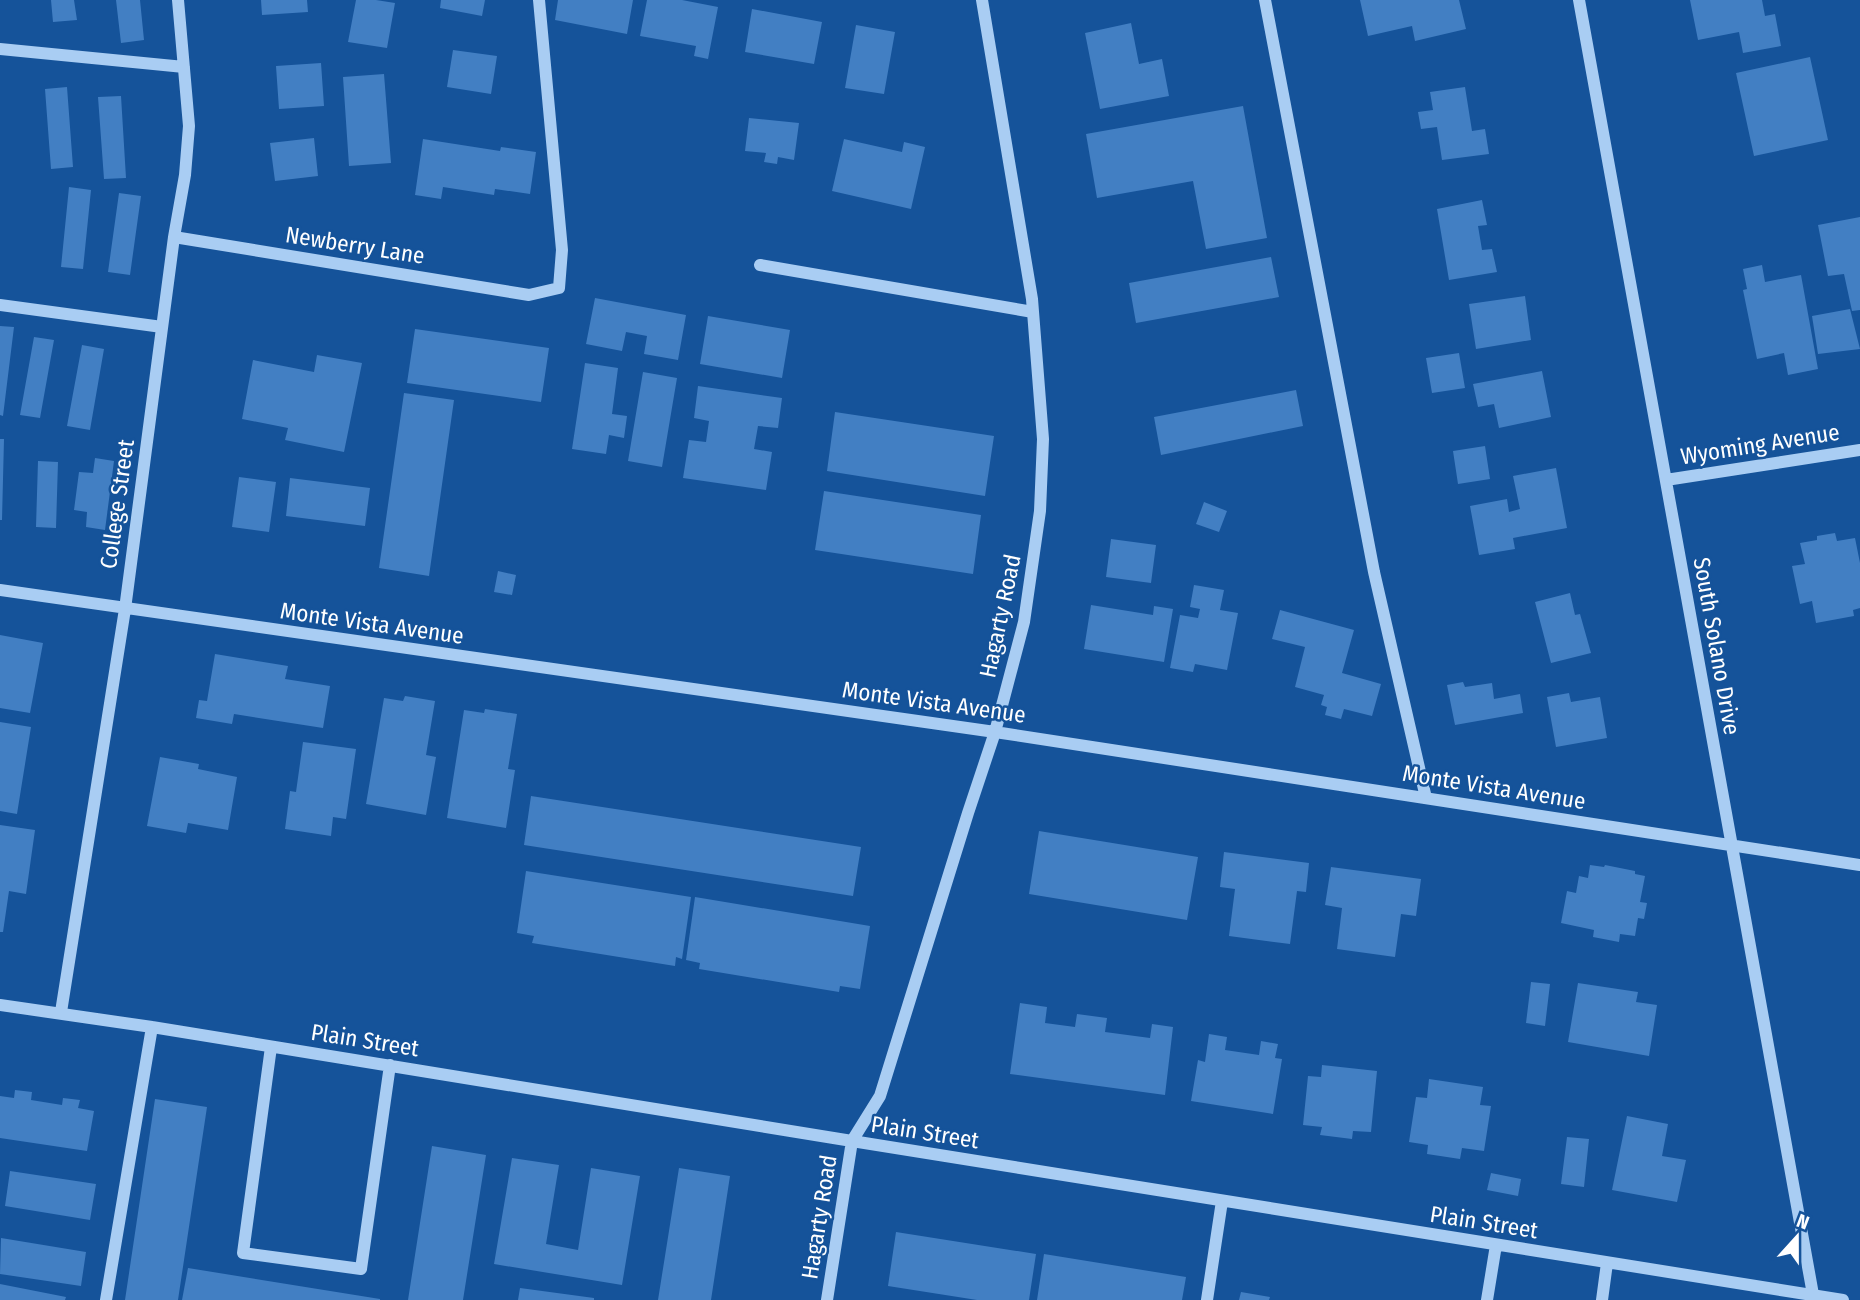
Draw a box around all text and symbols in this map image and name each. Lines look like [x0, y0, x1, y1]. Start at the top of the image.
street label: Newberry Lane [283, 220, 427, 270]
street label: Wyoming Avenue [1679, 418, 1841, 470]
street label: College Street [94, 437, 140, 571]
street label: Hagarty Road [973, 552, 1027, 680]
street label: South Solano Drive [1688, 555, 1746, 737]
street label: Monte Vista Avenue [278, 596, 466, 650]
street label: Monte Vista Avenue [840, 675, 1028, 729]
street label: Monte Vista Avenue [1400, 759, 1588, 815]
street label: Plain Street [309, 1018, 421, 1062]
street label: Plain Street [869, 1110, 981, 1154]
street label: Hagarty Road [795, 1153, 843, 1281]
street label: Plain Street [1428, 1200, 1540, 1244]
north arrow [1762, 1202, 1832, 1272]
text: N [1793, 1209, 1812, 1234]

